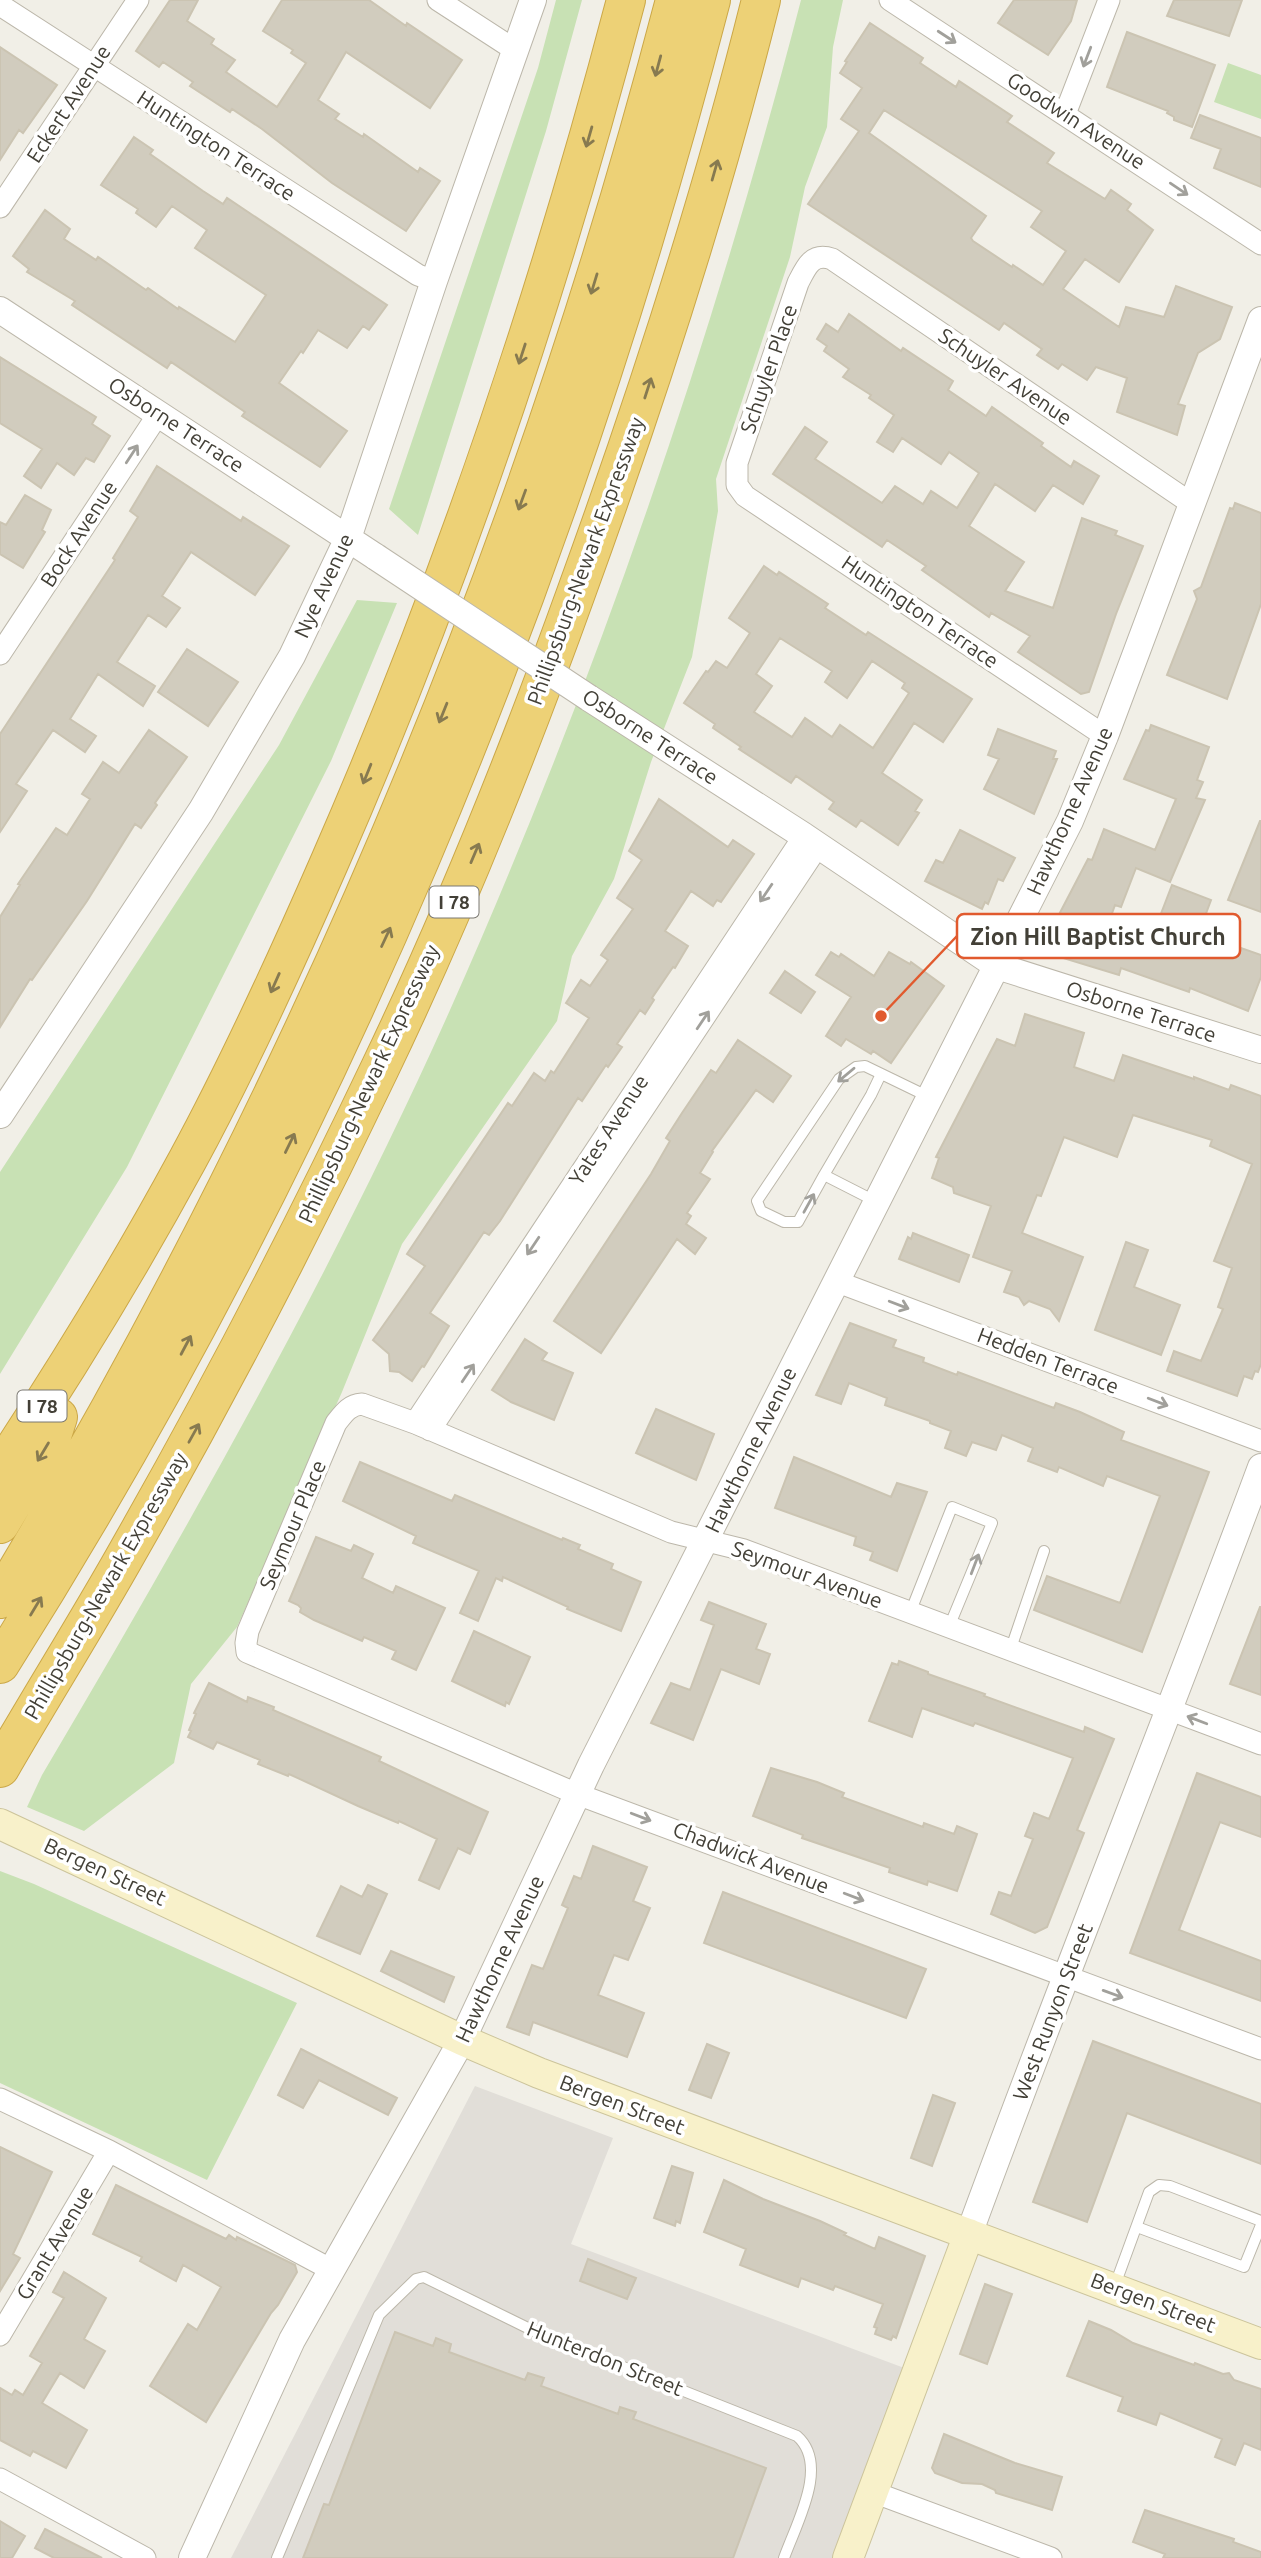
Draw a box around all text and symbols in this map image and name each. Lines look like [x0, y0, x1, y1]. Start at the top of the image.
one-way arrow [937, 31, 957, 45]
street label: Eckert Avenue [21, 40, 115, 167]
one-way arrow [1080, 45, 1093, 67]
one-way arrow [651, 54, 664, 77]
street label: Goodwin Avenue [1003, 67, 1150, 174]
street label: Huntington Terrace [133, 85, 300, 205]
one-way arrow [581, 125, 594, 147]
one-way arrow [710, 160, 723, 182]
one-way arrow [1168, 182, 1188, 196]
one-way arrow [587, 273, 599, 295]
street label: Schuyler Place [735, 301, 801, 436]
street label: Schuyler Avenue [934, 323, 1077, 430]
one-way arrow [515, 343, 528, 365]
street label: Osborne Terrace [104, 371, 249, 477]
one-way arrow [643, 377, 656, 399]
street label: Phillipsburg-Newark Expressway [522, 414, 648, 708]
one-way arrow [125, 445, 139, 464]
street label: Bock Avenue [35, 476, 121, 591]
one-way arrow [515, 489, 527, 511]
street label: Nye Avenue [289, 530, 358, 642]
street label: Huntington Terrace [838, 550, 1003, 672]
street label: Osborne Terrace [578, 683, 723, 789]
one-way arrow [435, 702, 448, 724]
street label: Hawthorne Avenue [1021, 723, 1117, 898]
one-way arrow [359, 763, 372, 785]
one-way arrow [469, 843, 482, 865]
one-way arrow [759, 882, 773, 902]
road number: I 78 [430, 887, 478, 918]
callout: Zion Hill Baptist Church [957, 914, 1240, 958]
text: Zion Hill Baptist Church [970, 924, 1226, 949]
one-way arrow [380, 927, 394, 948]
street label: Phillipsburg-Newark Expressway [293, 941, 443, 1227]
one-way arrow [268, 971, 281, 993]
street label: Osborne Terrace [1063, 975, 1219, 1047]
one-way arrow [695, 1011, 710, 1030]
one-way arrow [838, 1067, 856, 1083]
street label: Yates Avenue [564, 1070, 653, 1189]
one-way arrow [284, 1133, 298, 1154]
one-way arrow [802, 1193, 816, 1214]
one-way arrow [525, 1236, 540, 1255]
one-way arrow [887, 1300, 909, 1312]
street label: Hedden Terrace [974, 1322, 1122, 1398]
one-way arrow [180, 1335, 193, 1356]
street label: Hawthorne Avenue [700, 1363, 801, 1536]
one-way arrow [461, 1364, 475, 1383]
road number: I 78 [18, 1390, 66, 1422]
one-way arrow [1146, 1397, 1168, 1409]
one-way arrow [188, 1423, 201, 1444]
one-way arrow [36, 1442, 50, 1462]
street label: Phillipsburg-Newark Expressway [19, 1448, 192, 1723]
street label: Seymour Place [254, 1456, 330, 1593]
street label: Seymour Avenue [729, 1536, 886, 1612]
one-way arrow [970, 1554, 983, 1576]
one-way arrow [30, 1597, 44, 1617]
one-way arrow [1187, 1713, 1209, 1725]
one-way arrow [630, 1812, 652, 1825]
street label: Chadwick Avenue [670, 1816, 833, 1898]
street label: Bergen Street [41, 1832, 170, 1910]
street label: Hawthorne Avenue [450, 1871, 548, 2046]
one-way arrow [843, 1892, 865, 1904]
street label: West Runyon Street [1007, 1920, 1097, 2104]
one-way arrow [1102, 1989, 1124, 2001]
street label: Bergen Street [556, 2069, 688, 2139]
street label: Grant Avenue [11, 2181, 98, 2304]
street label: Bergen Street [1087, 2267, 1219, 2337]
street label: Hunterdon Street [524, 2316, 687, 2400]

